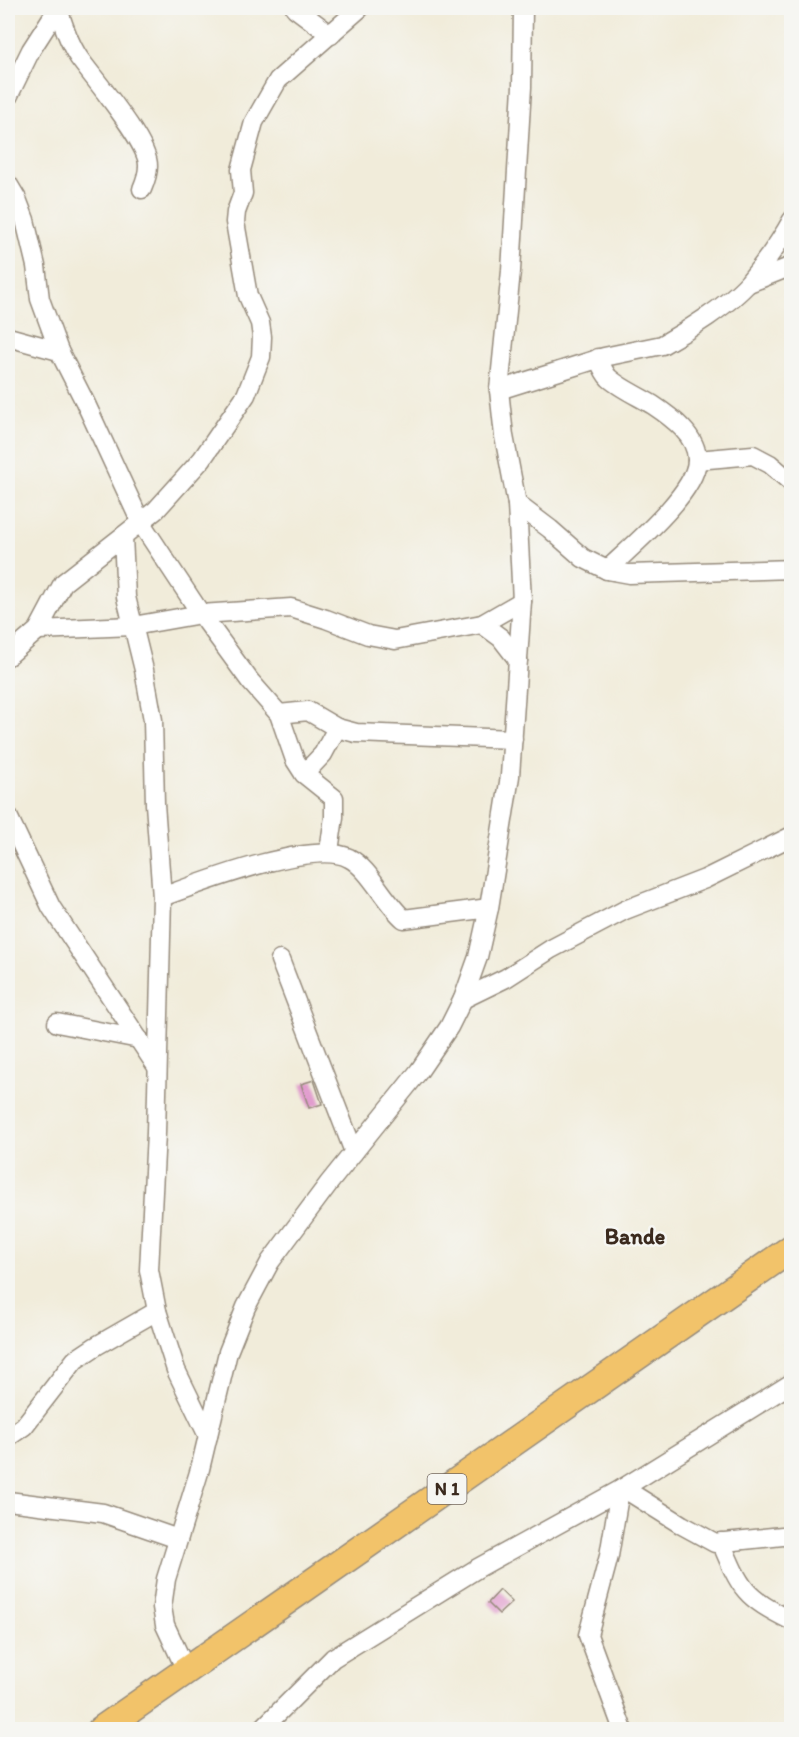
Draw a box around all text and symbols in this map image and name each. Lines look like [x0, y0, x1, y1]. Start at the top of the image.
district label: Bande [605, 1223, 665, 1250]
road number: N 1 [428, 1474, 466, 1504]

